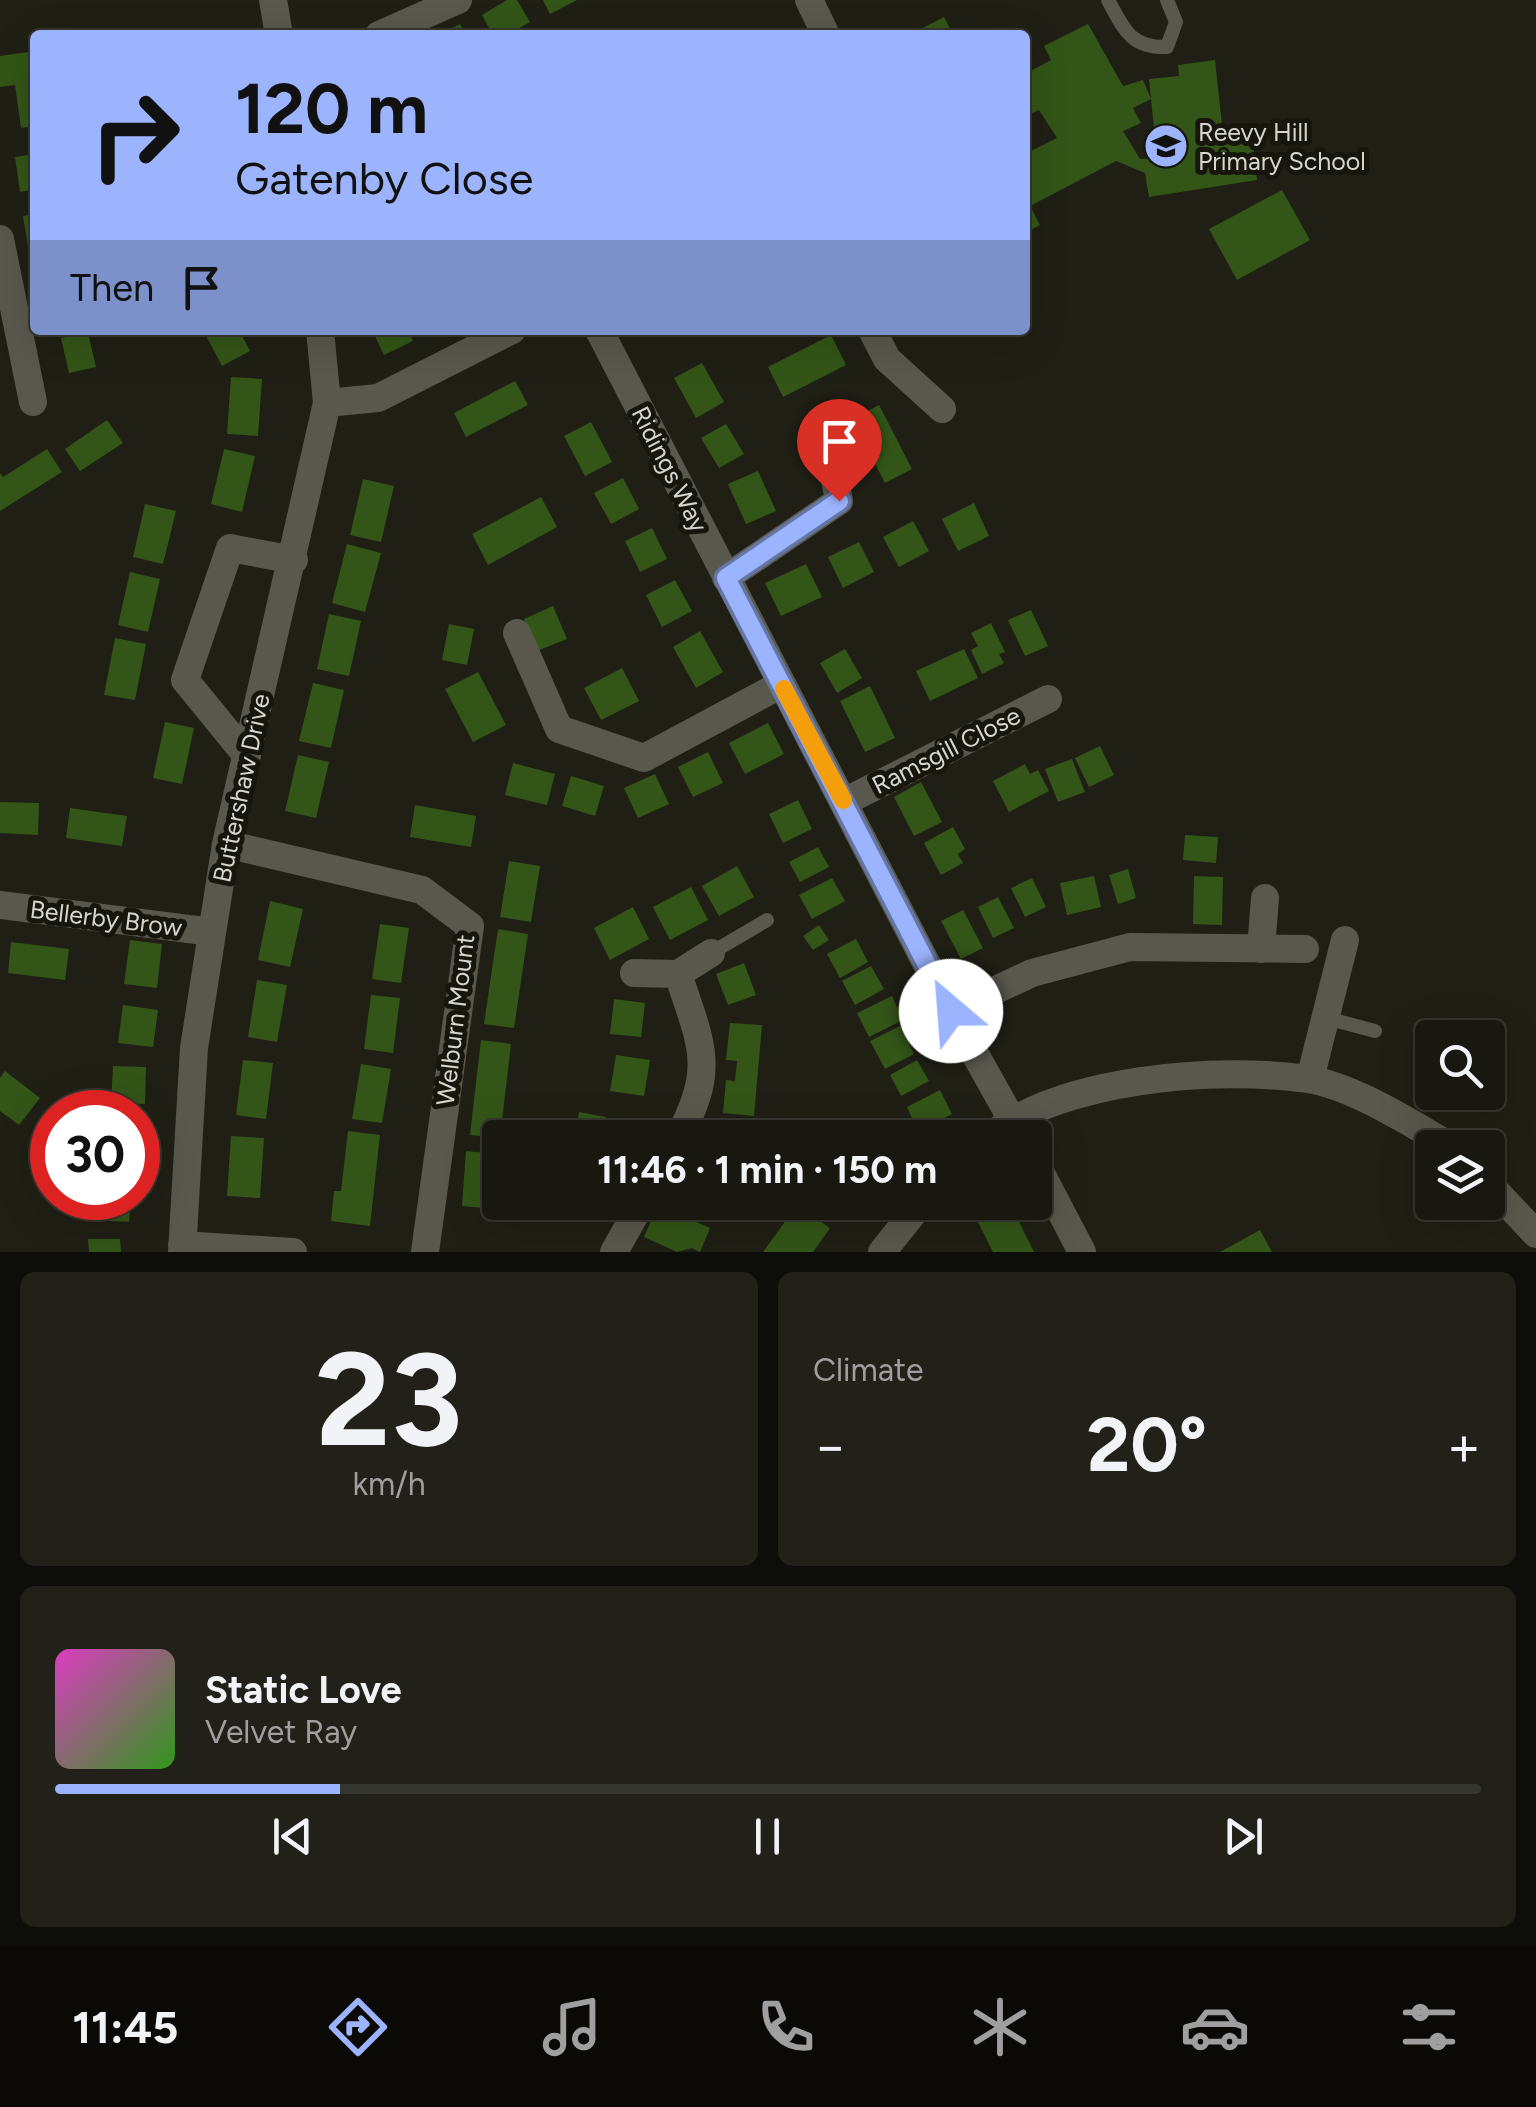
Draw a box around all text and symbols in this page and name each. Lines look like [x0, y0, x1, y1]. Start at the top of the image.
text: 120 m [235, 66, 428, 151]
icon: right [70, 70, 200, 200]
place label: Reevy Hill Primary School [1198, 117, 1366, 176]
school or university icon: Reevy Hill Primary School [1143, 123, 1189, 169]
text: Gatenby Close [235, 151, 533, 205]
icon: arrive [174, 260, 229, 315]
text: Then [70, 265, 154, 311]
pin [797, 399, 882, 502]
street label: Ridings Way [626, 401, 714, 537]
icon: arrive [812, 414, 867, 469]
street label: Buttershaw Drive [206, 691, 276, 885]
street label: Ramsgill Close [867, 700, 1025, 800]
street label: Bellerby Brow [28, 894, 184, 942]
street label: Welburn Mount [430, 933, 480, 1107]
position arrow [899, 959, 1003, 1063]
map controls [1415, 1020, 1505, 1220]
button: search [1415, 1020, 1505, 1110]
speed limit sign: 30 [30, 1090, 160, 1220]
button: layers [1415, 1130, 1505, 1220]
text: 11:46 · 1 min · 150 m [597, 1147, 937, 1193]
text: 23 [315, 1322, 463, 1478]
text: Climate [813, 1351, 924, 1389]
text: 20° [1087, 1400, 1207, 1490]
text: − [813, 1413, 847, 1479]
text: + [1447, 1413, 1481, 1479]
text: km/h [352, 1465, 426, 1503]
text: Static Love [205, 1667, 402, 1713]
text: Velvet Ray [205, 1713, 357, 1751]
icon: previous [265, 1809, 320, 1864]
icon: pause [740, 1809, 795, 1864]
icon: next [1216, 1809, 1271, 1864]
icon: directions [323, 1992, 393, 2062]
icon: music [537, 1992, 607, 2062]
icon: phone [751, 1992, 821, 2062]
icon: climate [965, 1992, 1035, 2062]
icon: car [1180, 1992, 1250, 2062]
icon: filters [1394, 1992, 1464, 2062]
text: 11:45 [72, 2000, 178, 2054]

